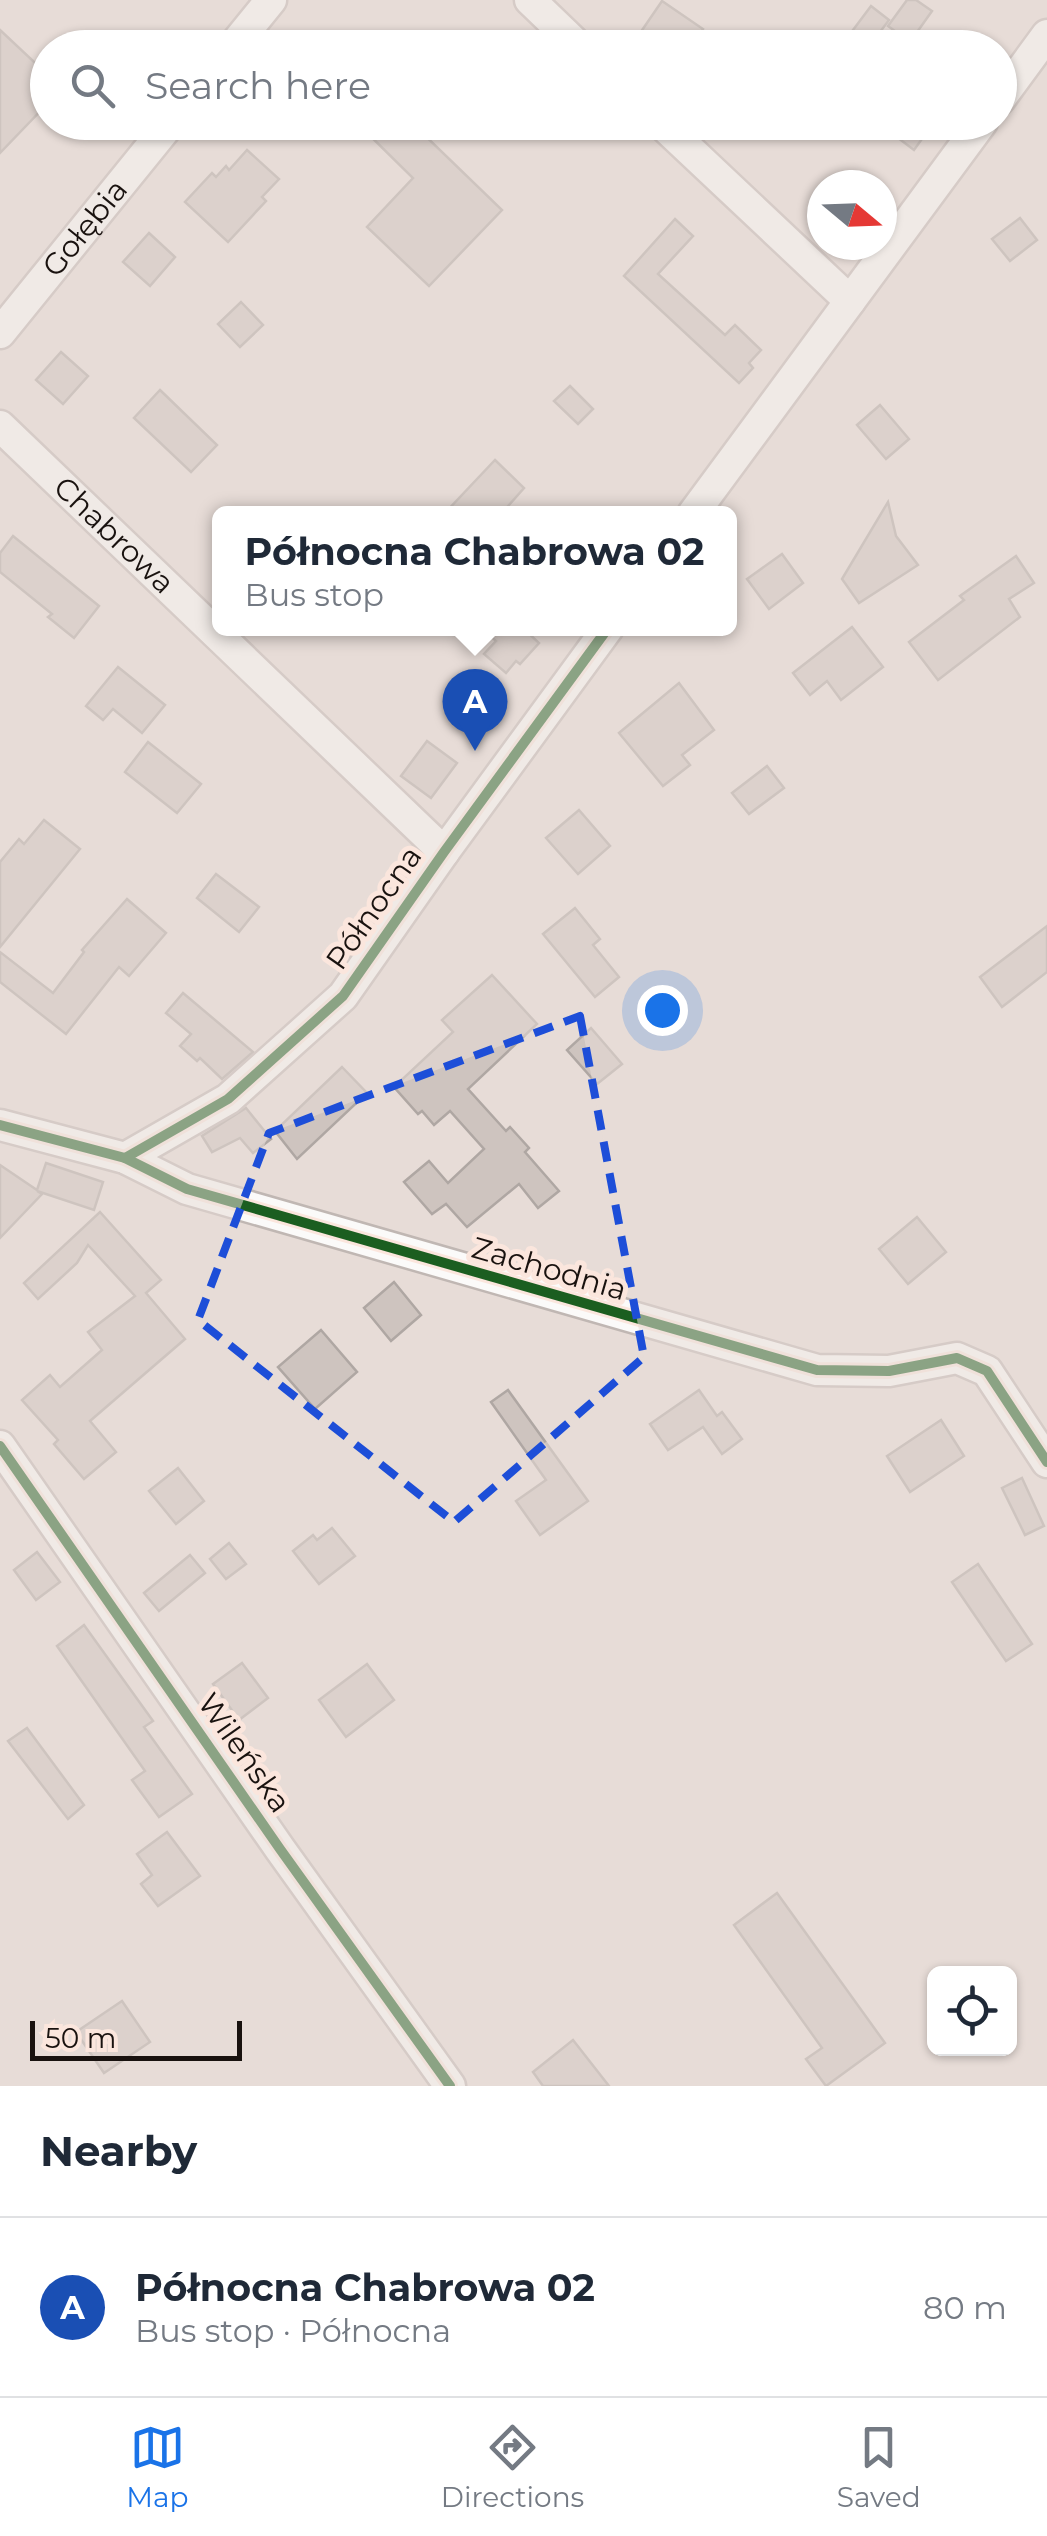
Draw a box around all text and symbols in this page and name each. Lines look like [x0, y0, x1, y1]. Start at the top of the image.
search box [30, 30, 1017, 140]
icon: search [65, 58, 120, 113]
text: Search here [145, 62, 371, 109]
north arrow [807, 170, 897, 260]
street label: Gołębia [34, 172, 135, 284]
street label: Chabrowa [46, 469, 182, 601]
popup [212, 506, 737, 636]
text: Północna Chabrowa 02 [245, 528, 704, 575]
text: Bus stop [245, 575, 384, 614]
pin: A [442, 668, 508, 751]
street label: Północna [318, 839, 430, 977]
your location [637, 985, 688, 1036]
street label: Zachodnia [467, 1229, 631, 1308]
street label: Wileńska [190, 1686, 299, 1820]
map controls [927, 1966, 1017, 2056]
button: locate [927, 1966, 1017, 2056]
scale bar [30, 2016, 242, 2060]
text: 50 m [45, 2021, 116, 2055]
text: Nearby [40, 2125, 197, 2177]
text: Północna Chabrowa 02 [135, 2264, 595, 2311]
text: A [60, 2288, 85, 2327]
text: 80 m [923, 2288, 1007, 2327]
text: Bus stop · Północna [135, 2311, 451, 2350]
tab: Map [126, 2420, 188, 2514]
tab: Directions [441, 2420, 584, 2514]
tab: Saved [837, 2420, 921, 2514]

